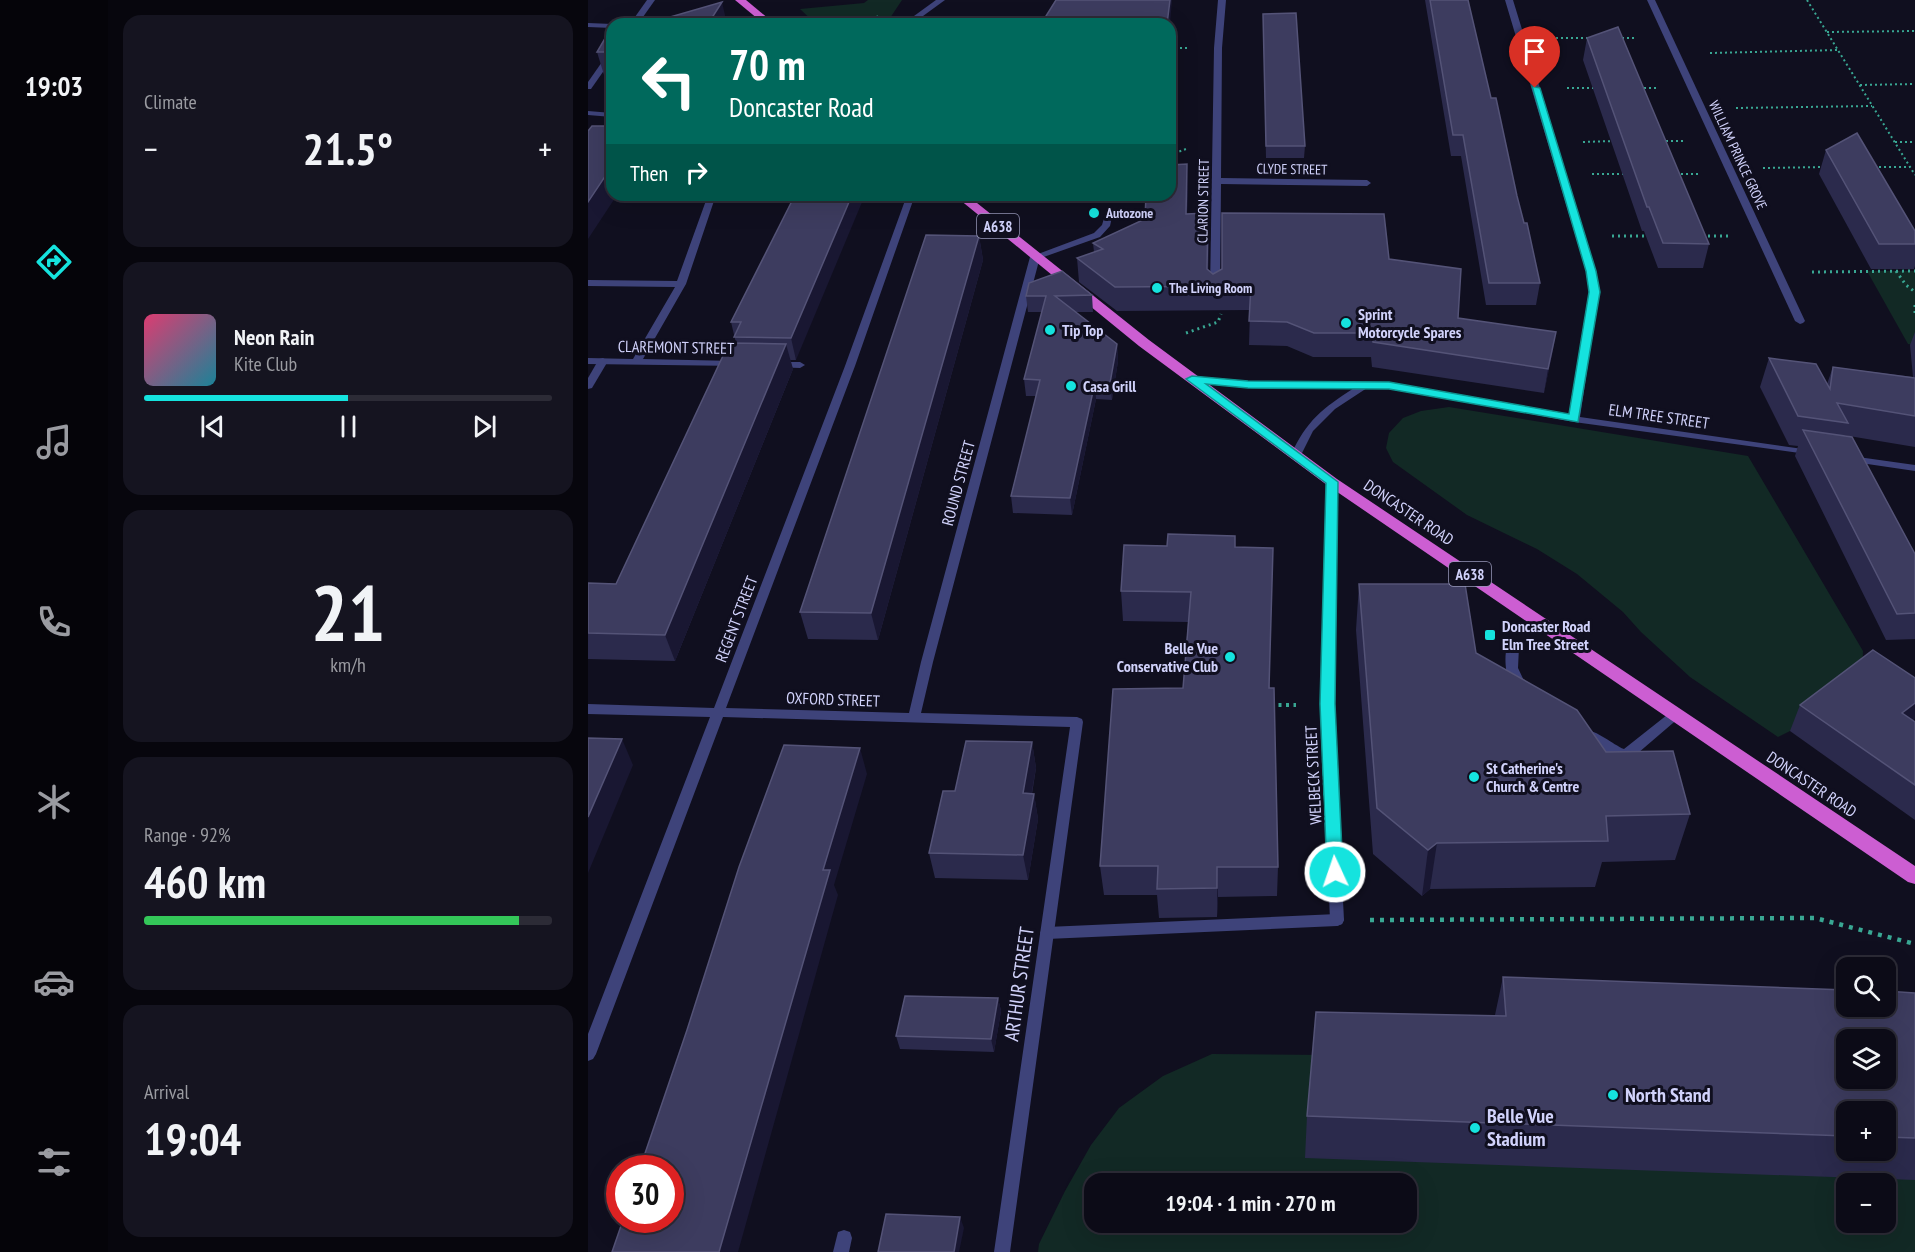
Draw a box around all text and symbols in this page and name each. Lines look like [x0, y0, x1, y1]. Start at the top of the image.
pin [1509, 26, 1560, 88]
icon: arrive [1518, 35, 1551, 68]
text: 70 m [729, 37, 806, 92]
icon: left [630, 42, 708, 120]
text: 19:03 [25, 69, 83, 103]
text: Climate [144, 89, 197, 115]
text: Doncaster Road [729, 90, 874, 124]
street label: WILLIAM PRINCE GROVE [1705, 98, 1771, 212]
text: 21.5° [303, 119, 393, 177]
text: − [144, 127, 158, 170]
text: + [538, 127, 552, 170]
icon: right [680, 156, 713, 189]
street label: CLARION STREET [1193, 158, 1213, 243]
text: Then [630, 159, 668, 187]
street label: CLYDE STREET [1256, 159, 1328, 179]
place label: Autozone [1105, 204, 1153, 222]
marker: Autozone [1087, 206, 1101, 220]
road number: A638 [977, 214, 1019, 238]
icon: directions [33, 241, 75, 283]
place label: The Living Room [1169, 279, 1252, 297]
marker: The Living Room [1150, 281, 1164, 295]
place label: Sprint Motorcycle Spares [1358, 304, 1462, 342]
marker: Sprint Motorcycle Spares [1339, 316, 1353, 330]
place label: Tip Top [1062, 320, 1103, 340]
text: Neon Rain [234, 323, 314, 351]
marker: Tip Top [1043, 323, 1057, 337]
street label: CLAREMONT STREET [618, 336, 734, 358]
text: Kite Club [234, 351, 297, 377]
place label: Casa Grill [1083, 376, 1136, 396]
marker: Casa Grill [1064, 379, 1078, 393]
street label: ELM TREE STREET [1608, 399, 1710, 433]
icon: previous [196, 410, 229, 443]
icon: pause [332, 410, 365, 443]
icon: next [468, 410, 501, 443]
icon: music [33, 421, 75, 463]
street label: ROUND STREET [937, 438, 979, 528]
street label: DONCASTER ROAD [1360, 475, 1458, 549]
text: 21 [311, 562, 385, 663]
road number: A638 [1449, 562, 1491, 586]
street label: REGENT STREET [710, 573, 762, 665]
icon: phone [33, 601, 75, 643]
place label: Doncaster Road Elm Tree Street [1502, 616, 1590, 654]
marker: Doncaster Road Elm Tree Street [1483, 628, 1497, 642]
place label: Belle Vue Conservative Club [1117, 638, 1218, 676]
marker: Belle Vue Conservative Club [1223, 650, 1237, 664]
text: km/h [330, 652, 366, 678]
street label: OXFORD STREET [786, 687, 880, 711]
street label: WELBECK STREET [1300, 725, 1326, 825]
street label: DONCASTER ROAD [1763, 747, 1861, 821]
place label: St Catherine's Church & Centre [1486, 758, 1579, 796]
marker: St Catherine's Church & Centre [1467, 770, 1481, 784]
icon: climate [33, 781, 75, 823]
text: Range · 92% [144, 822, 231, 848]
position arrow [1303, 840, 1367, 904]
text: 460 km [144, 852, 266, 910]
street label: ARTHUR STREET [998, 925, 1040, 1043]
map controls [1836, 957, 1896, 1233]
button: search [1836, 957, 1896, 1017]
icon: car [33, 961, 75, 1003]
button: layers [1836, 1029, 1896, 1089]
text: Arrival [144, 1079, 189, 1105]
place label: North Stand [1625, 1082, 1711, 1108]
marker: North Stand [1606, 1088, 1620, 1102]
button: + [1836, 1101, 1896, 1161]
place label: Belle Vue Stadium [1487, 1103, 1554, 1152]
text: 19:04 [144, 1109, 241, 1167]
marker: Belle Vue Stadium [1468, 1121, 1482, 1135]
icon: filters [33, 1141, 75, 1183]
speed limit sign: 30 [606, 1155, 684, 1233]
button: − [1836, 1173, 1896, 1233]
text: 19:04 · 1 min · 270 m [1165, 1189, 1336, 1217]

